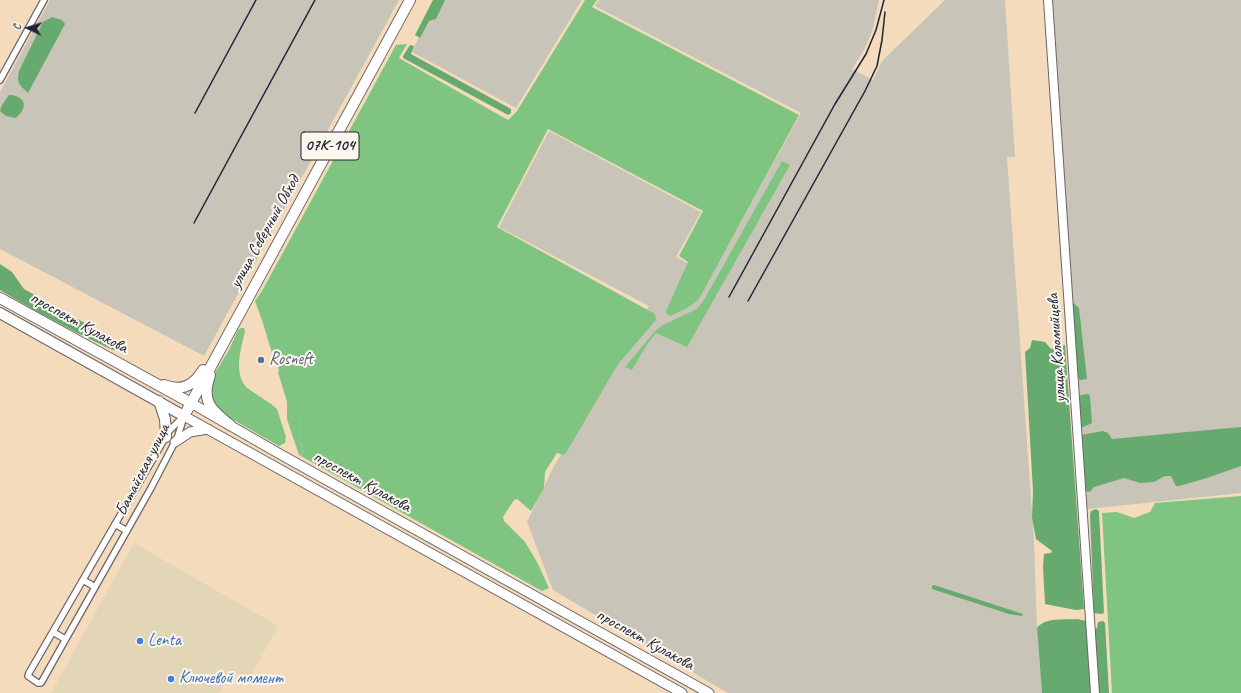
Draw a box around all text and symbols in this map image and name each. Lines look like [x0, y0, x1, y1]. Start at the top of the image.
north arrow [8, 8, 48, 48]
text: С [9, 24, 23, 30]
road number: 07К-104 [301, 132, 359, 160]
street label: улица Северный Обход [226, 172, 304, 292]
street label: проспект Кулакова [27, 288, 131, 358]
street label: улица Коломийцева [1043, 293, 1071, 403]
place label: Rosneft [269, 350, 313, 370]
marker: Rosneft [256, 355, 266, 365]
street label: Батайская улица [111, 421, 175, 519]
street label: проспект Кулакова [310, 447, 414, 517]
street label: проспект Кулакова [593, 605, 697, 675]
place label: Lenta [148, 631, 181, 651]
marker: Lenta [135, 636, 145, 646]
place label: Ключевой момент [179, 669, 283, 689]
marker: Ключевой момент [166, 674, 176, 684]

